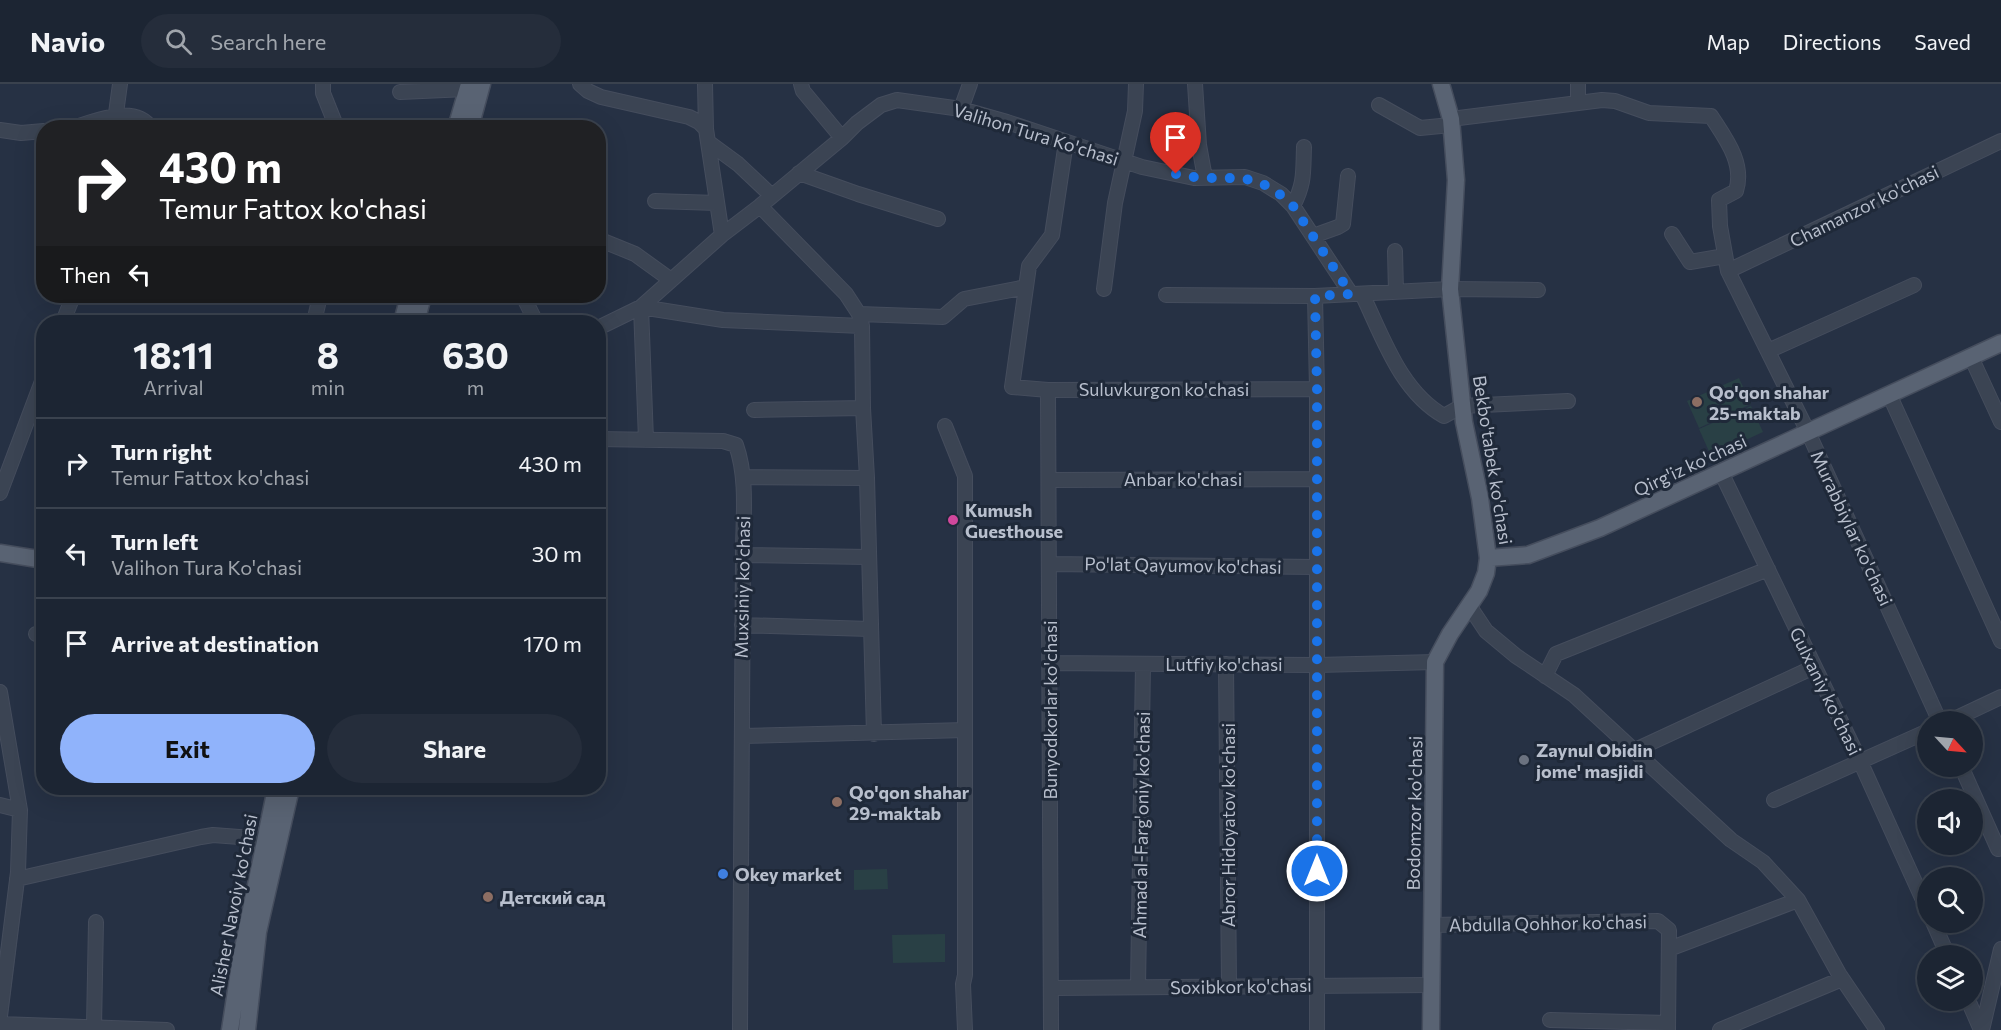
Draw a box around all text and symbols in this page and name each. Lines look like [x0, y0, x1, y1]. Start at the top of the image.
search box [141, 14, 561, 68]
text: Navio [30, 24, 105, 58]
icon: search [162, 25, 195, 58]
text: Search here [210, 28, 326, 55]
text: Map [1707, 29, 1750, 54]
text: Directions [1783, 29, 1881, 54]
text: Saved [1914, 29, 1971, 54]
street label: Valihon Tura Ko'chasi [950, 98, 1122, 170]
pin [1150, 112, 1201, 174]
icon: arrive [1159, 121, 1192, 154]
text: 430 m [159, 140, 282, 192]
icon: right [60, 144, 138, 222]
street label: Chamanzor ko'chasi [1786, 160, 1942, 252]
text: Temur Fattox ko'chasi [159, 192, 427, 225]
icon: left [123, 258, 156, 291]
text: Then [60, 261, 111, 288]
text: 18:11 [133, 332, 214, 376]
text: 8 [317, 332, 339, 376]
text: 630 [442, 332, 509, 376]
street label: Bekbo'tabek ko'chasi [1469, 374, 1517, 546]
text: Arrival [143, 375, 204, 399]
text: min [311, 375, 345, 399]
text: m [467, 375, 484, 399]
street label: Suluvkurgon ko'chasi [1079, 378, 1249, 400]
place label: Qo'qon shahar 25-maktab [1709, 381, 1830, 424]
marker: Qo'qon shahar 25-maktab [1690, 395, 1704, 409]
street label: Qirg'iz ko'chasi [1630, 429, 1750, 501]
text: Turn right [111, 438, 212, 465]
icon: right [60, 447, 93, 480]
street label: Murabbiylar ko'chasi [1806, 447, 1898, 609]
text: 430 m [518, 450, 582, 477]
text: Temur Fattox ko'chasi [111, 465, 309, 489]
street label: Anbar ko'chasi [1124, 468, 1242, 490]
place label: Kumush Guesthouse [965, 499, 1063, 542]
marker: Kumush Guesthouse [946, 513, 960, 527]
street label: Muxsiniy ko'chasi [730, 516, 754, 658]
text: Turn left [111, 528, 198, 555]
icon: left [60, 537, 93, 570]
text: 30 m [532, 540, 582, 567]
street label: Po'lat Qayumov ko'chasi [1084, 552, 1282, 578]
text: Valihon Tura Ko'chasi [111, 555, 302, 579]
street label: Bunyodkorlar ko'chasi [1039, 620, 1061, 800]
street label: Gulxaniy ko'chasi [1785, 623, 1867, 759]
icon: arrive [60, 627, 93, 660]
text: Arrive at destination [111, 630, 319, 657]
text: 170 m [523, 630, 582, 657]
street label: Lutfiy ko'chasi [1165, 653, 1283, 675]
street label: Ahmad al-Farg'oniy ko'chasi [1128, 711, 1154, 939]
north arrow [1917, 711, 1983, 777]
map controls [1917, 711, 1983, 1011]
button: Exit [60, 714, 315, 783]
button: Share [327, 714, 582, 783]
street label: Abror Hidoyatov ko'chasi [1217, 723, 1239, 927]
street label: Bodomzor ko'chasi [1402, 735, 1426, 891]
place label: Zaynul Obidin jome' masjidi [1535, 739, 1653, 782]
marker: Zaynul Obidin jome' masjidi [1517, 753, 1531, 767]
place label: Qo'qon shahar 29-maktab [849, 781, 970, 824]
button: sound [1917, 789, 1983, 855]
marker: Qo'qon shahar 29-maktab [830, 795, 844, 809]
street label: Alisher Navoiy ko'chasi [205, 812, 261, 998]
position arrow [1285, 839, 1349, 903]
place label: Okey market [735, 863, 842, 885]
marker: Okey market [716, 867, 730, 881]
button: search [1917, 867, 1983, 933]
place label: Детский сад [500, 886, 605, 908]
marker: Детский сад [481, 890, 495, 904]
street label: Abdulla Qohhor ko'chasi [1449, 910, 1647, 936]
button: layers [1917, 945, 1983, 1011]
street label: Soxibkor ko'chasi [1170, 974, 1312, 998]

